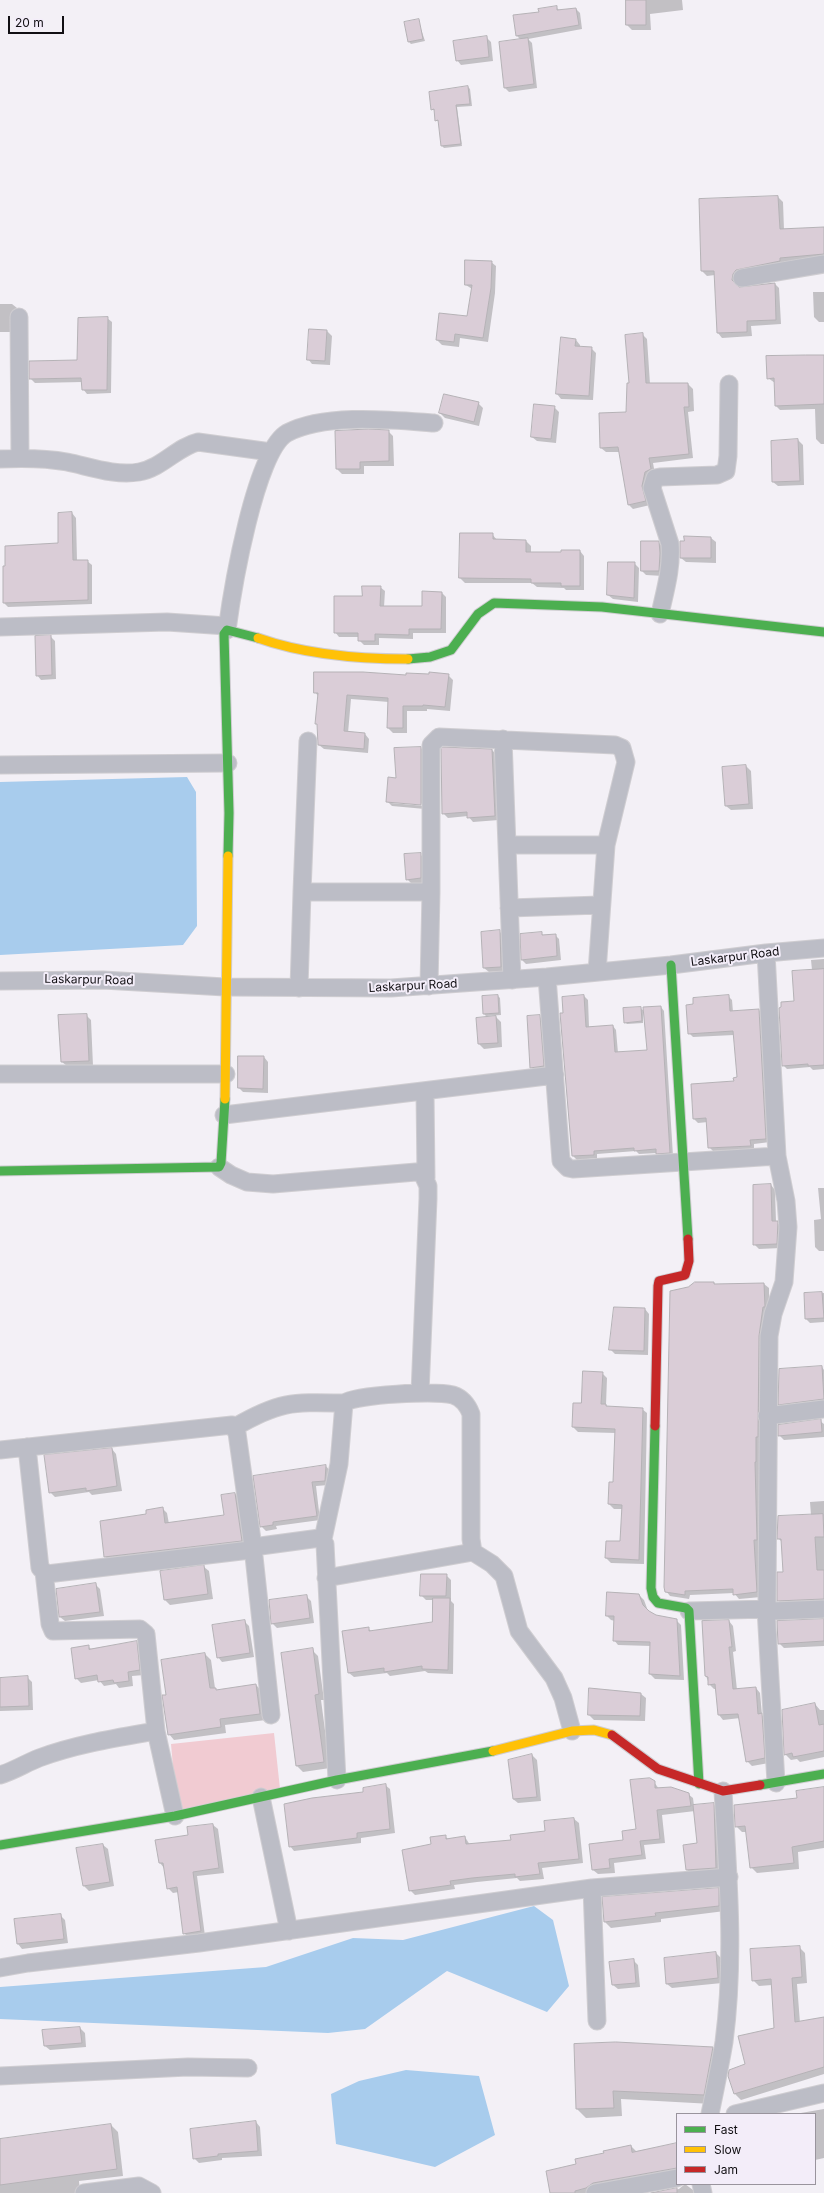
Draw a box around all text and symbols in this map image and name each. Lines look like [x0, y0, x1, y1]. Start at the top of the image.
scale bar [10, 8, 66, 34]
text: 20 m [15, 15, 44, 30]
street label: Laskarpur Road [690, 944, 780, 970]
street label: Laskarpur Road [44, 972, 134, 988]
street label: Laskarpur Road [368, 976, 458, 996]
legend [676, 2113, 816, 2185]
text: Fast [714, 2122, 738, 2137]
text: Slow [714, 2142, 741, 2157]
text: Jam [714, 2162, 738, 2177]

